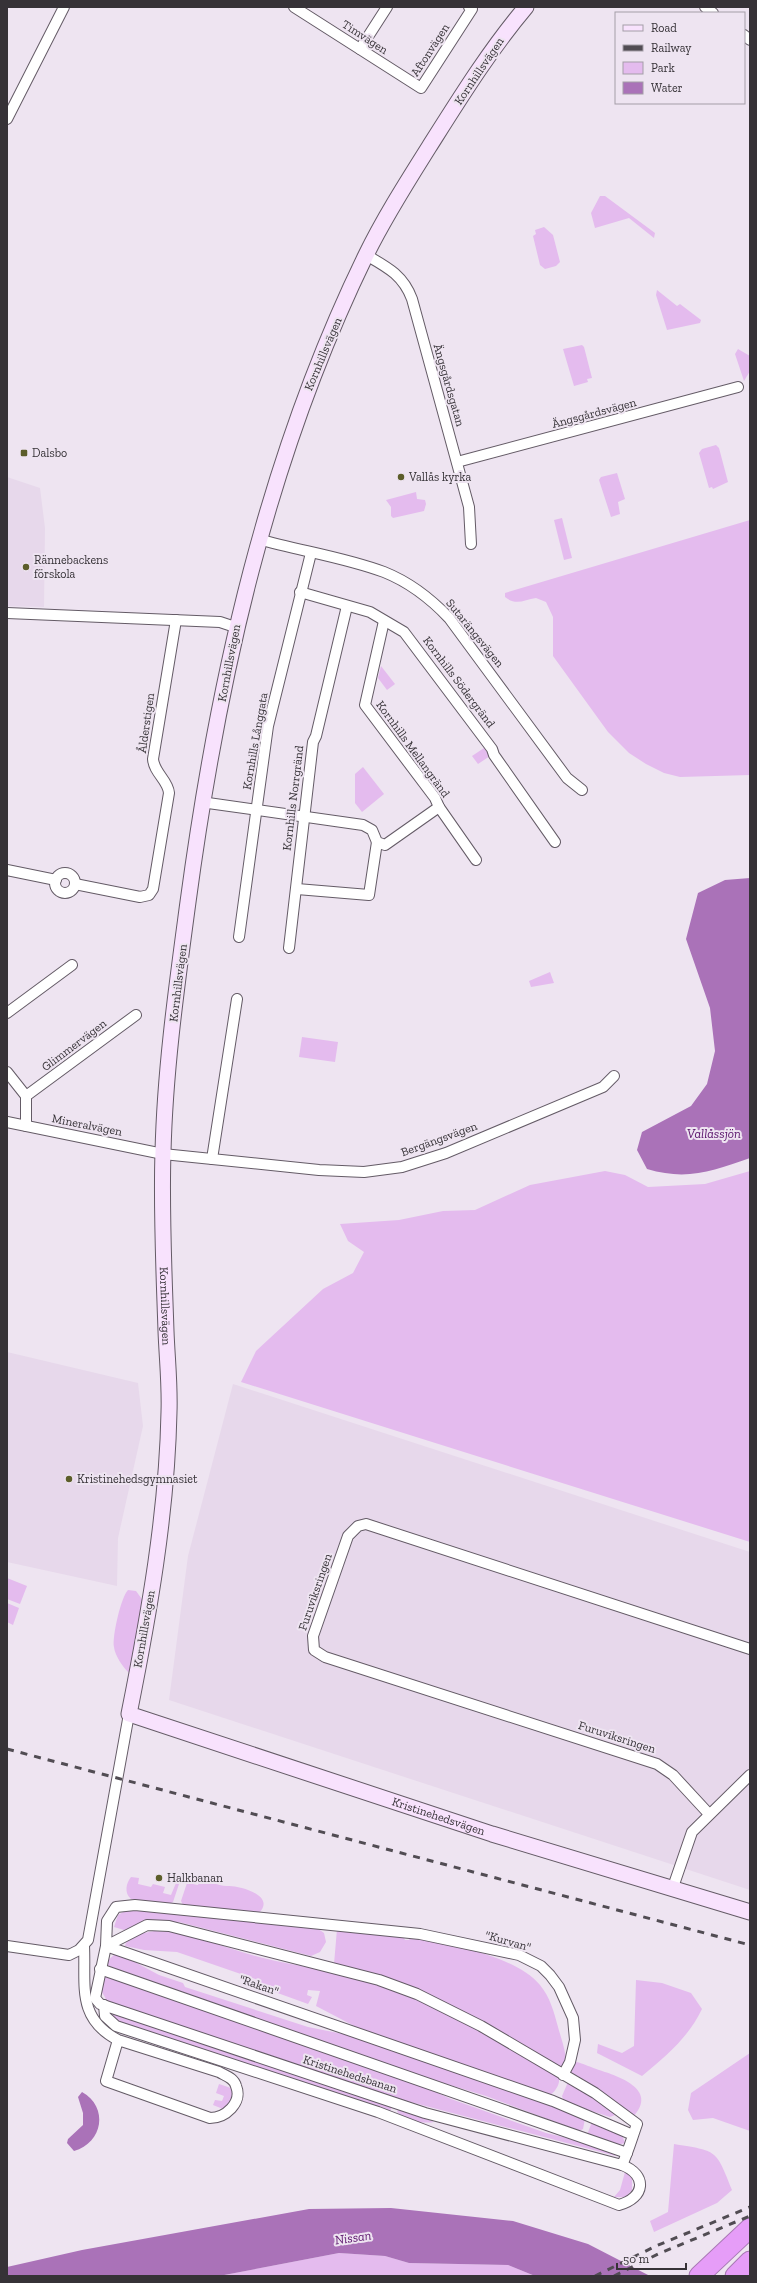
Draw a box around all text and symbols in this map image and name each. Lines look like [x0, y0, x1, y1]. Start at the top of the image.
legend [615, 12, 745, 104]
street label: Timvägen [339, 17, 391, 57]
street label: Aftonvägen [408, 21, 452, 79]
text: Road [651, 21, 677, 35]
street label: Kornhillsvägen [451, 35, 507, 107]
text: Railway [651, 41, 692, 55]
text: Park [651, 61, 676, 75]
text: Water [651, 81, 683, 95]
street label: Kornhillsvägen [301, 315, 345, 393]
street label: Ängsgårdsgatan [431, 342, 468, 428]
street label: Ängsgårdsvägen [550, 395, 638, 431]
place label: Dalsbo [32, 446, 67, 460]
marker: Dalsbo [19, 448, 29, 458]
place label: Vallås kyrka [408, 470, 472, 484]
marker: Vallås kyrka [396, 472, 406, 482]
place label: Rännebackens förskola [34, 553, 108, 581]
marker: Rännebackens förskola [21, 562, 31, 572]
street label: Sutarängsvägen [443, 596, 507, 670]
street label: Kornhillsvägen [215, 623, 243, 703]
street label: Kornhills Södergränd [420, 634, 498, 731]
street label: Kornhills Långgata [240, 691, 270, 791]
street label: Ålderstigen [134, 692, 157, 754]
street label: Kornhills Mellangränd [373, 698, 453, 800]
street label: Kornhills Norrgränd [280, 744, 306, 851]
street label: Kornhillsvägen [166, 943, 190, 1023]
street label: Glimmervägen [39, 1016, 109, 1074]
street label: Mineralvägen [51, 1111, 123, 1139]
street label: Bergängsvägen [399, 1119, 479, 1159]
water label: Vallåssjön [687, 1126, 741, 1141]
street label: Kornhillsvägen [157, 1267, 174, 1346]
place label: Kristinehedsgymnasiet [77, 1472, 198, 1486]
marker: Kristinehedsgymnasiet [64, 1474, 74, 1484]
street label: Furuviksringen [295, 1552, 335, 1632]
street label: Kornhillsvägen [130, 1589, 158, 1669]
street label: Furuviksringen [577, 1718, 657, 1756]
street label: Kristinehedsvägen [390, 1794, 487, 1838]
place label: Halkbanan [167, 1871, 223, 1885]
marker: Halkbanan [154, 1873, 164, 1883]
street label: "Kurvan" [484, 1928, 532, 1954]
street label: "Rakan" [237, 1972, 281, 1998]
street label: Kristinehedsbanan [301, 2052, 399, 2096]
water label: Nissan [334, 2227, 372, 2247]
scale bar [617, 2245, 686, 2271]
text: 50 m [623, 2252, 650, 2266]

